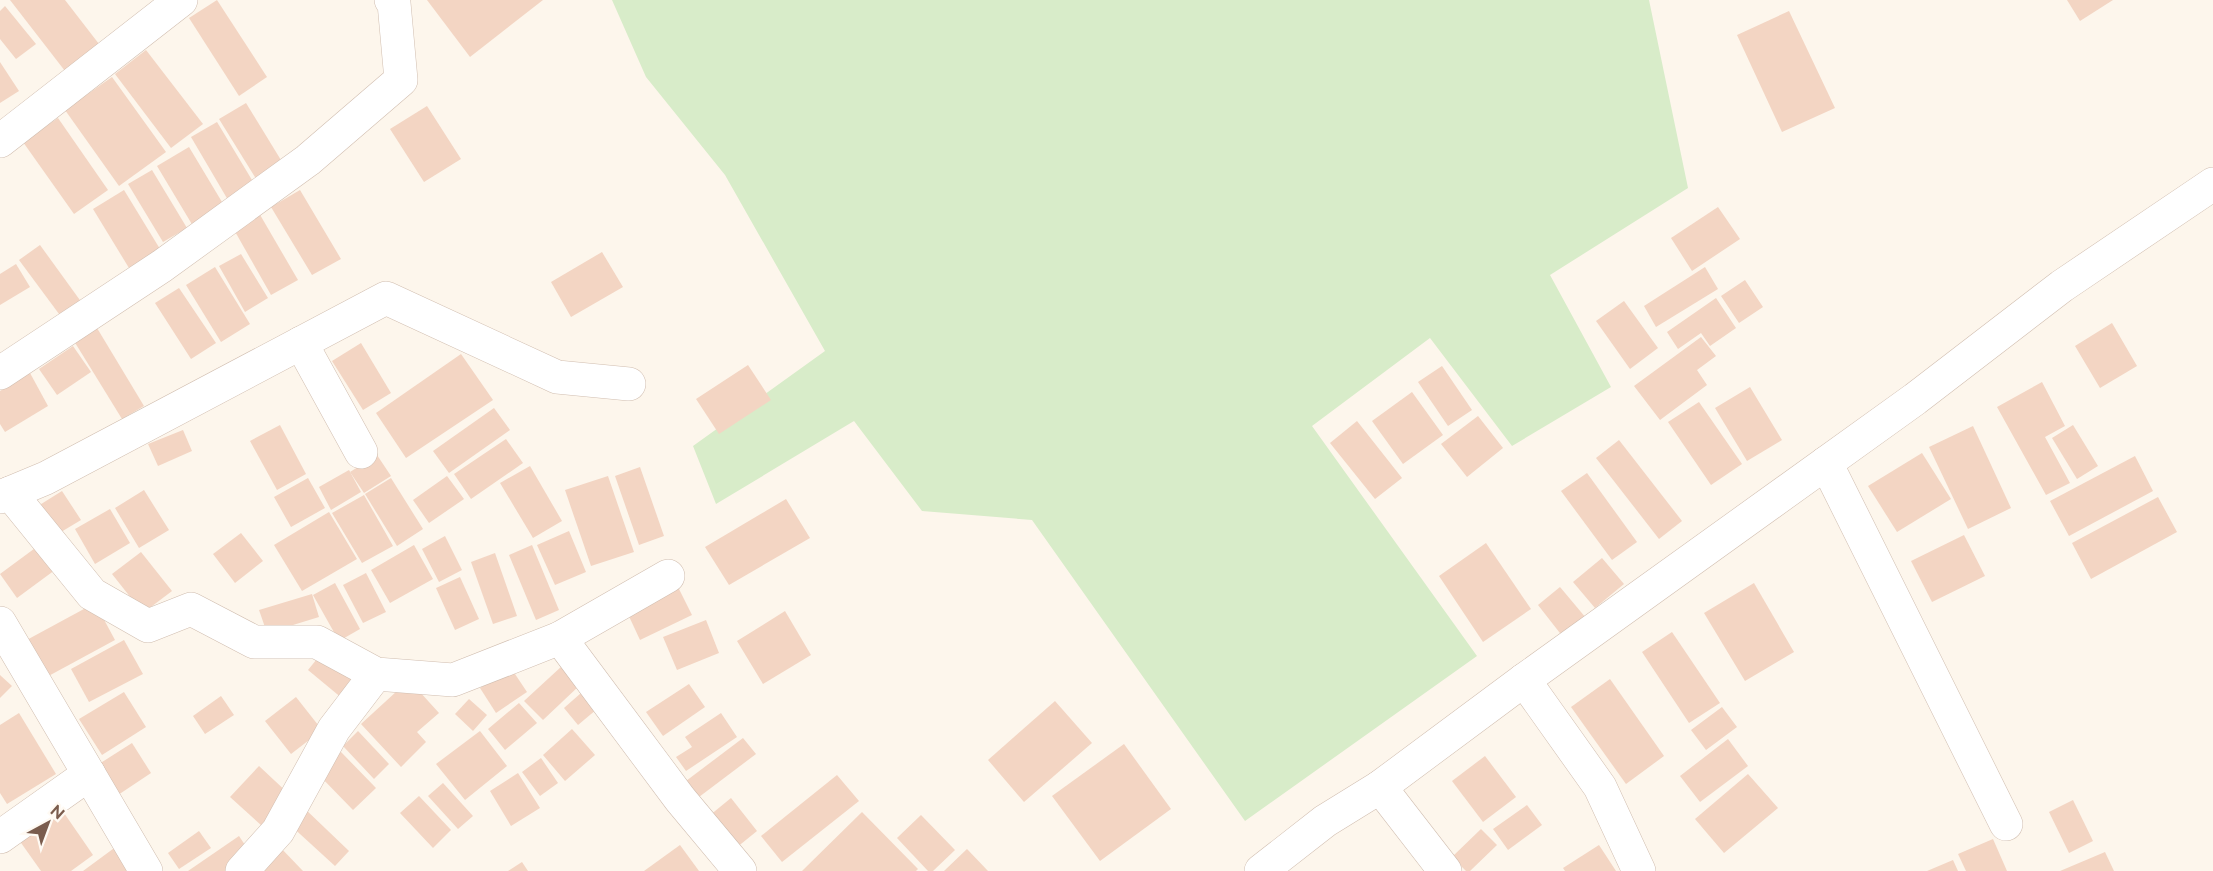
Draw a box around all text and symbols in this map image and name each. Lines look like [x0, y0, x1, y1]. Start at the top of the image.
north arrow [18, 793, 78, 853]
text: N [47, 801, 68, 823]

